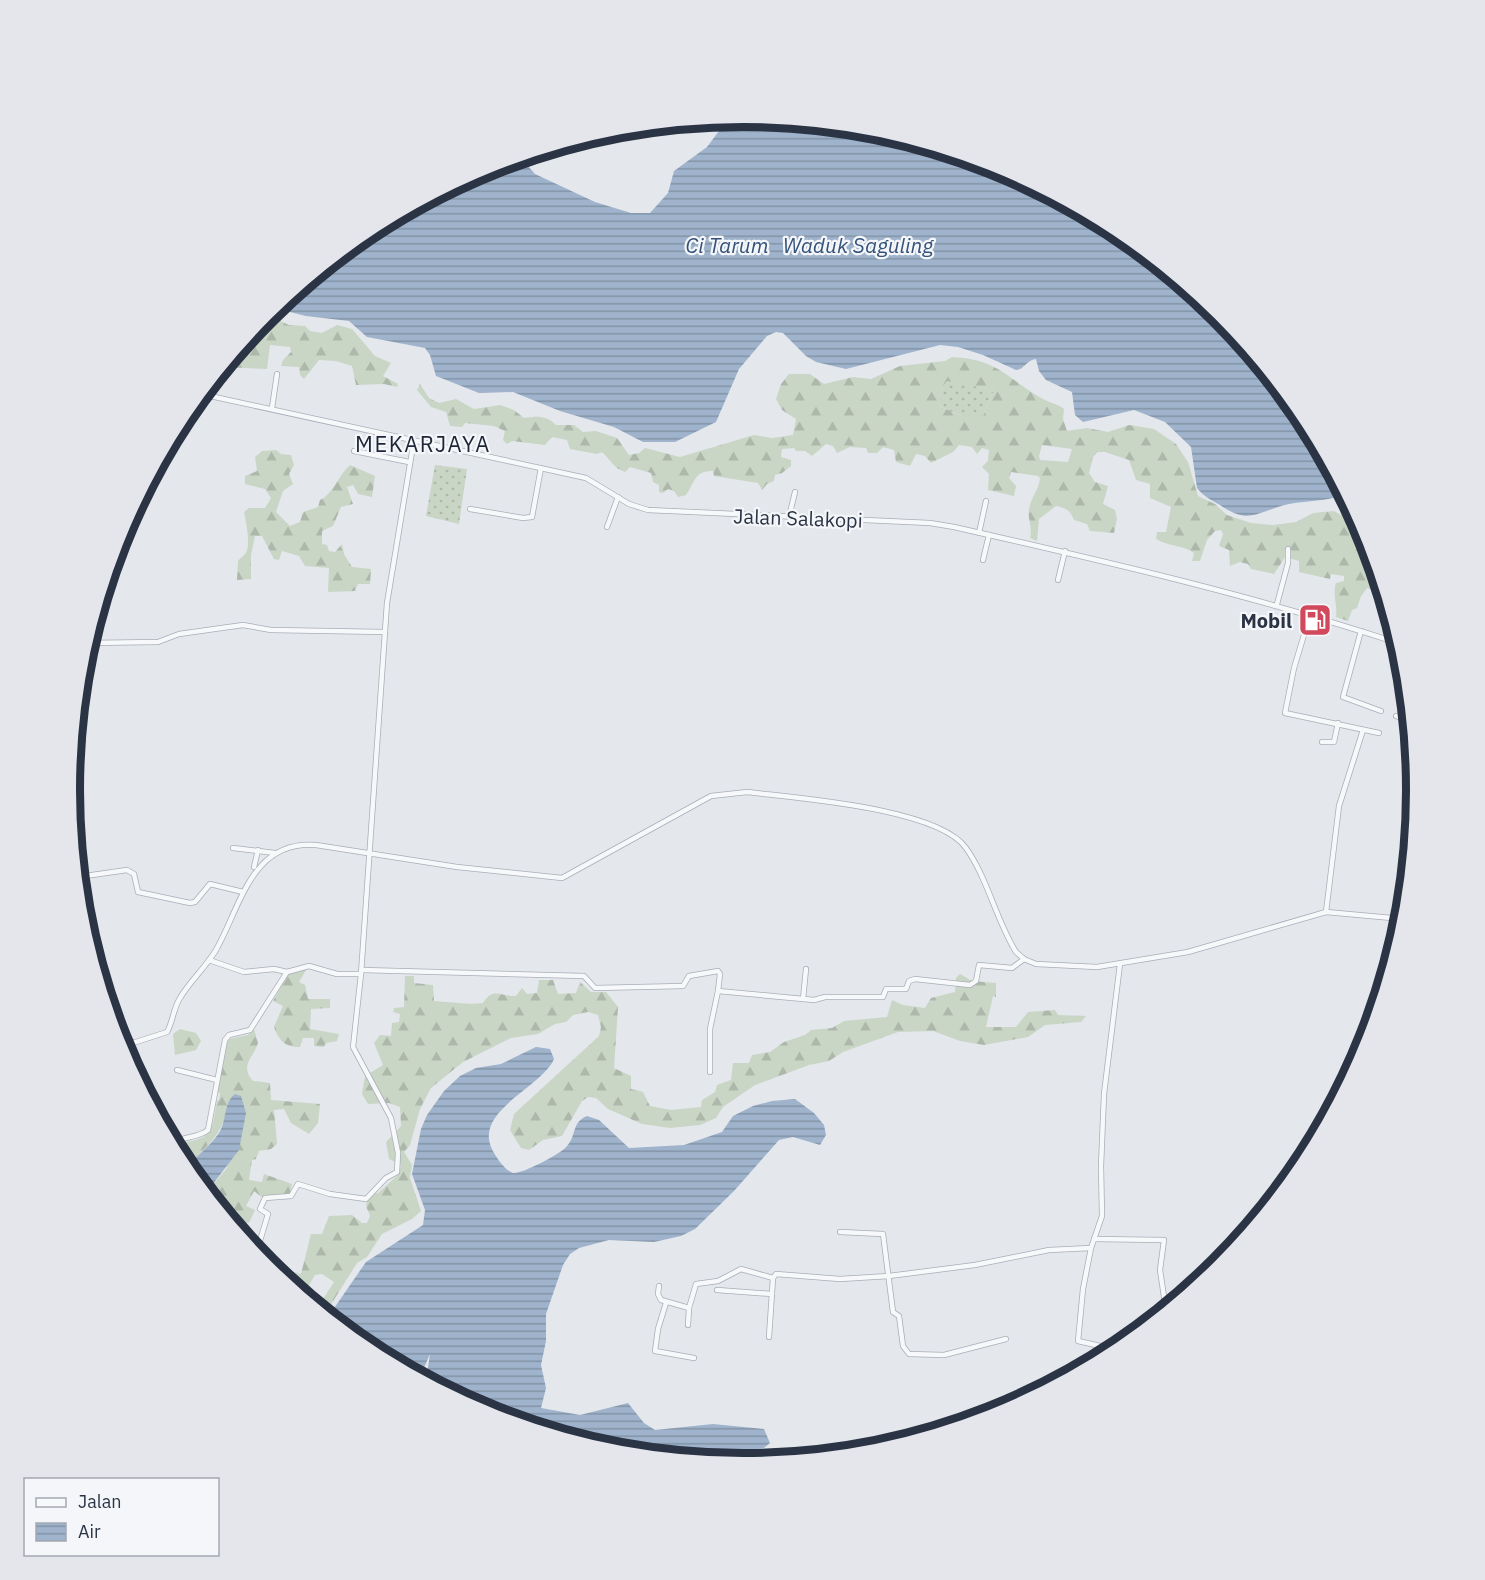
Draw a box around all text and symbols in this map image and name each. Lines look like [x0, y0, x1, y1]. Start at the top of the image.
water label: Ci Tarum [686, 231, 768, 259]
water label: Waduk Saguling [783, 231, 934, 259]
district label: MEKARJAYA [355, 429, 491, 458]
street label: Jalan Salakopi [733, 502, 863, 534]
fuel station icon: Mobil [1297, 602, 1333, 638]
place label: Mobil [1240, 607, 1292, 634]
legend [24, 1478, 219, 1556]
text: Jalan [78, 1490, 122, 1513]
text: Air [78, 1520, 101, 1543]

